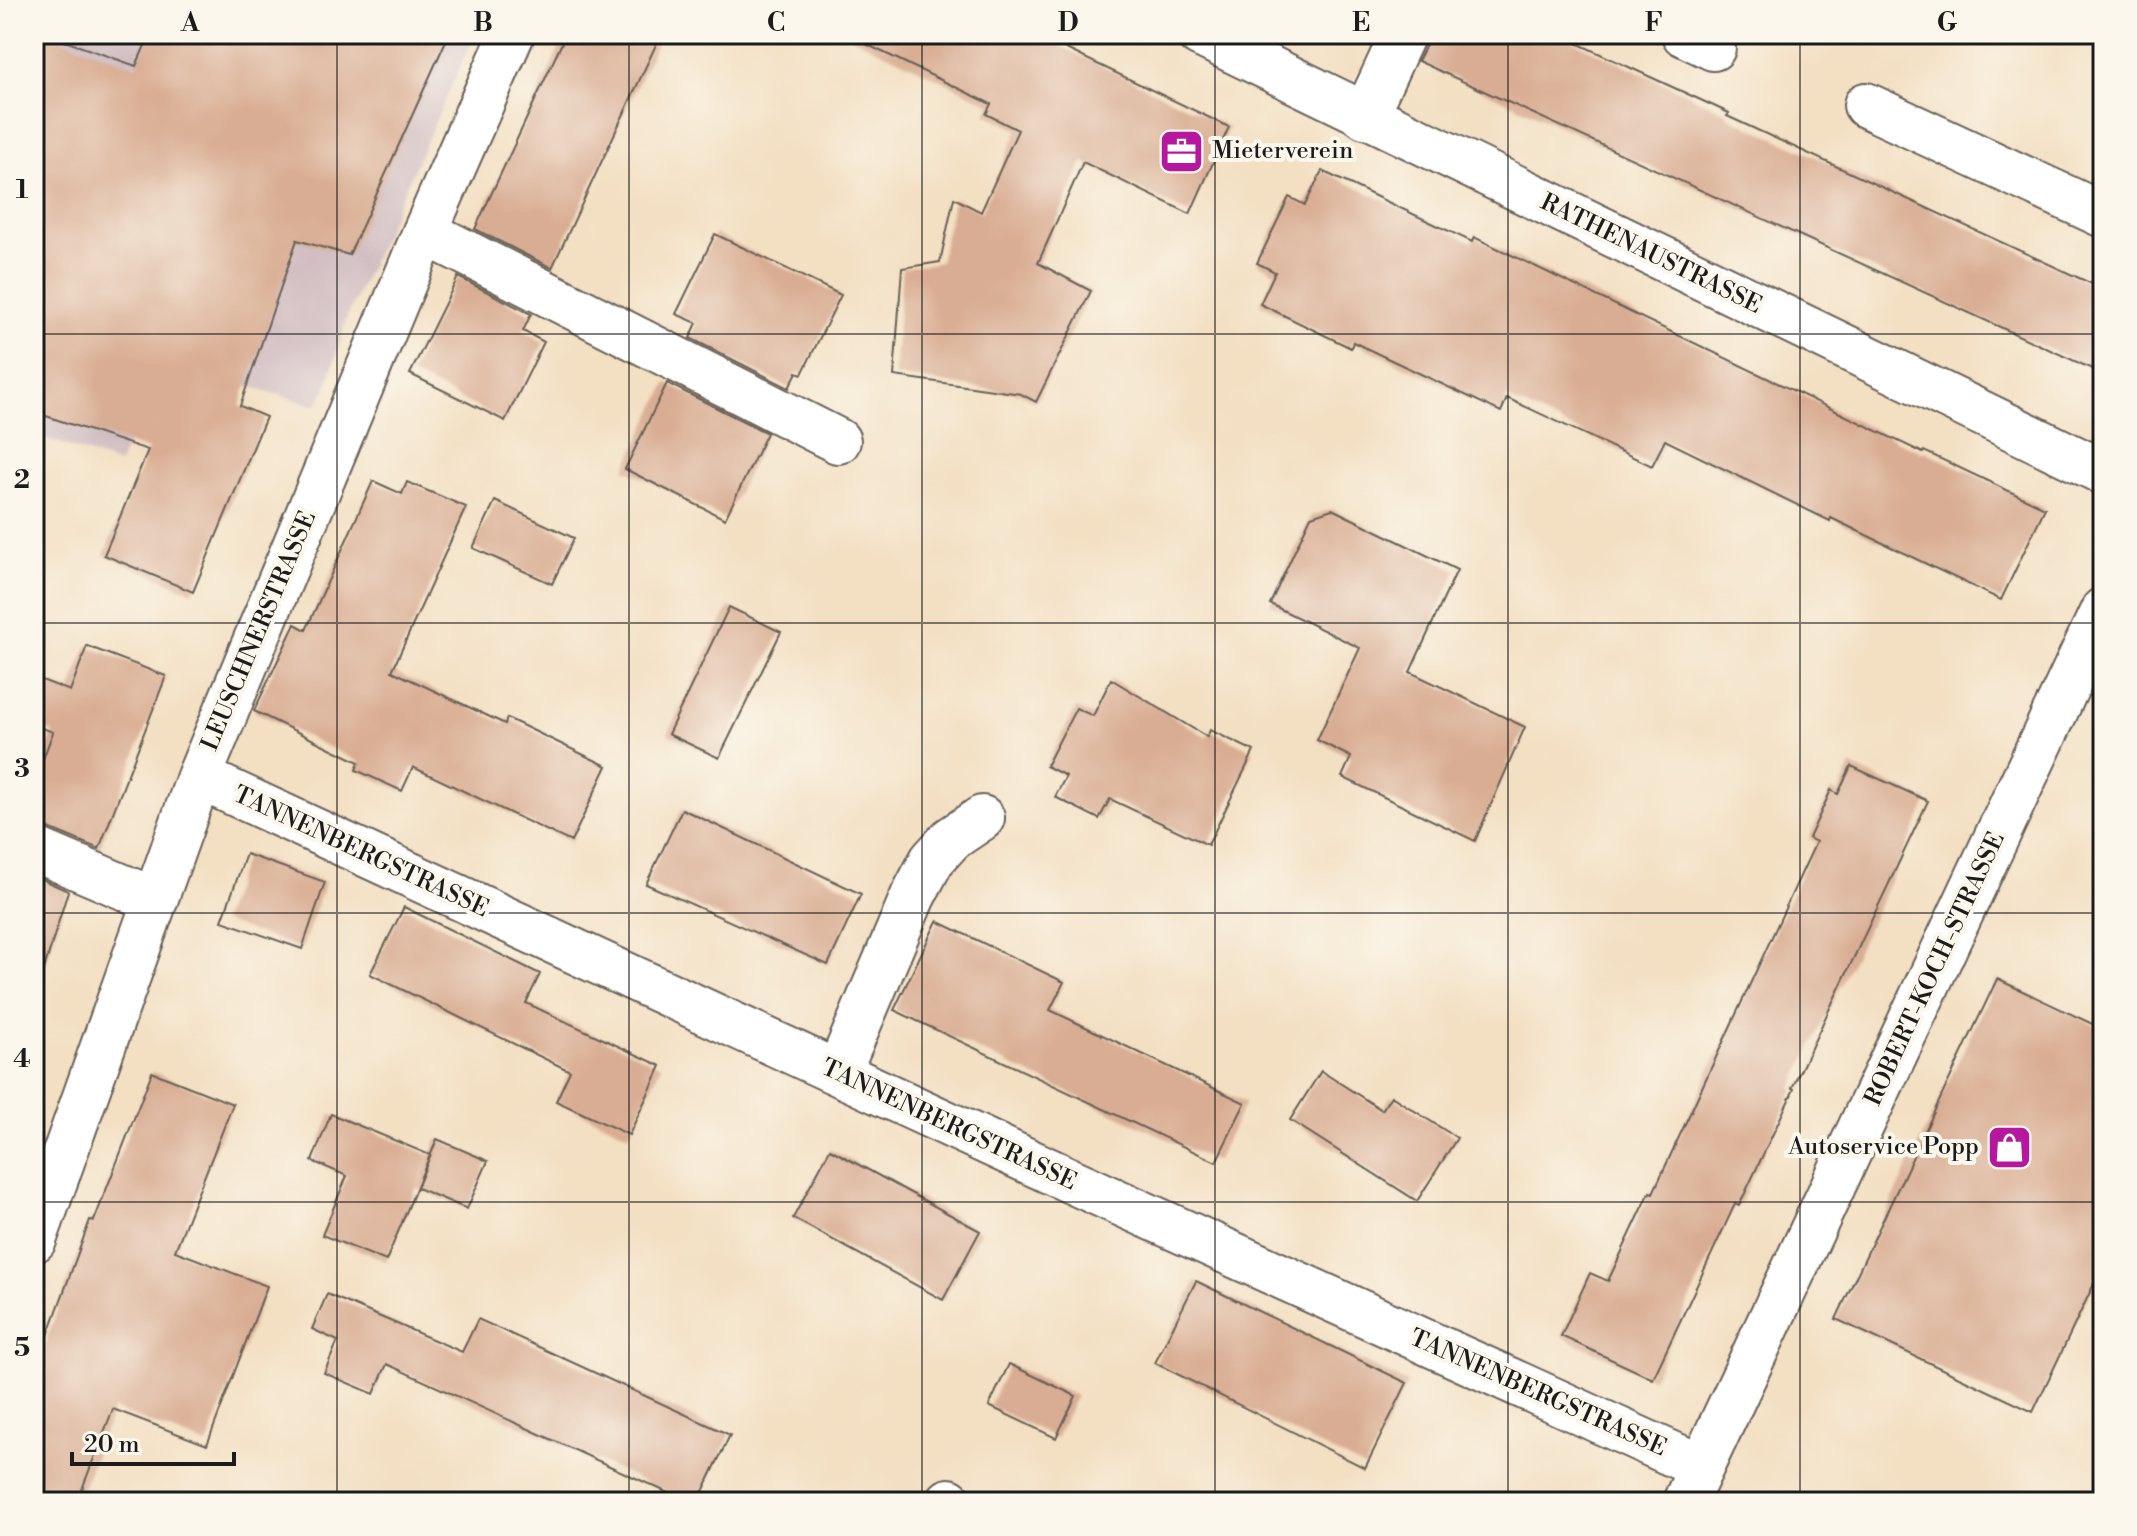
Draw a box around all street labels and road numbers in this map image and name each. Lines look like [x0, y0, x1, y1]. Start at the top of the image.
street label: RATHENAUSTRASSE [1535, 187, 1767, 321]
street label: LEUSCHNERSTRASSE [195, 507, 323, 755]
street label: TANNENBERGSTRASSE [229, 780, 493, 924]
street label: ROBERT-KOCH-STRASSE [1858, 827, 2012, 1111]
street label: TANNENBERGSTRASSE [817, 1053, 1081, 1197]
street label: TANNENBERGSTRASSE [1405, 1323, 1671, 1463]

